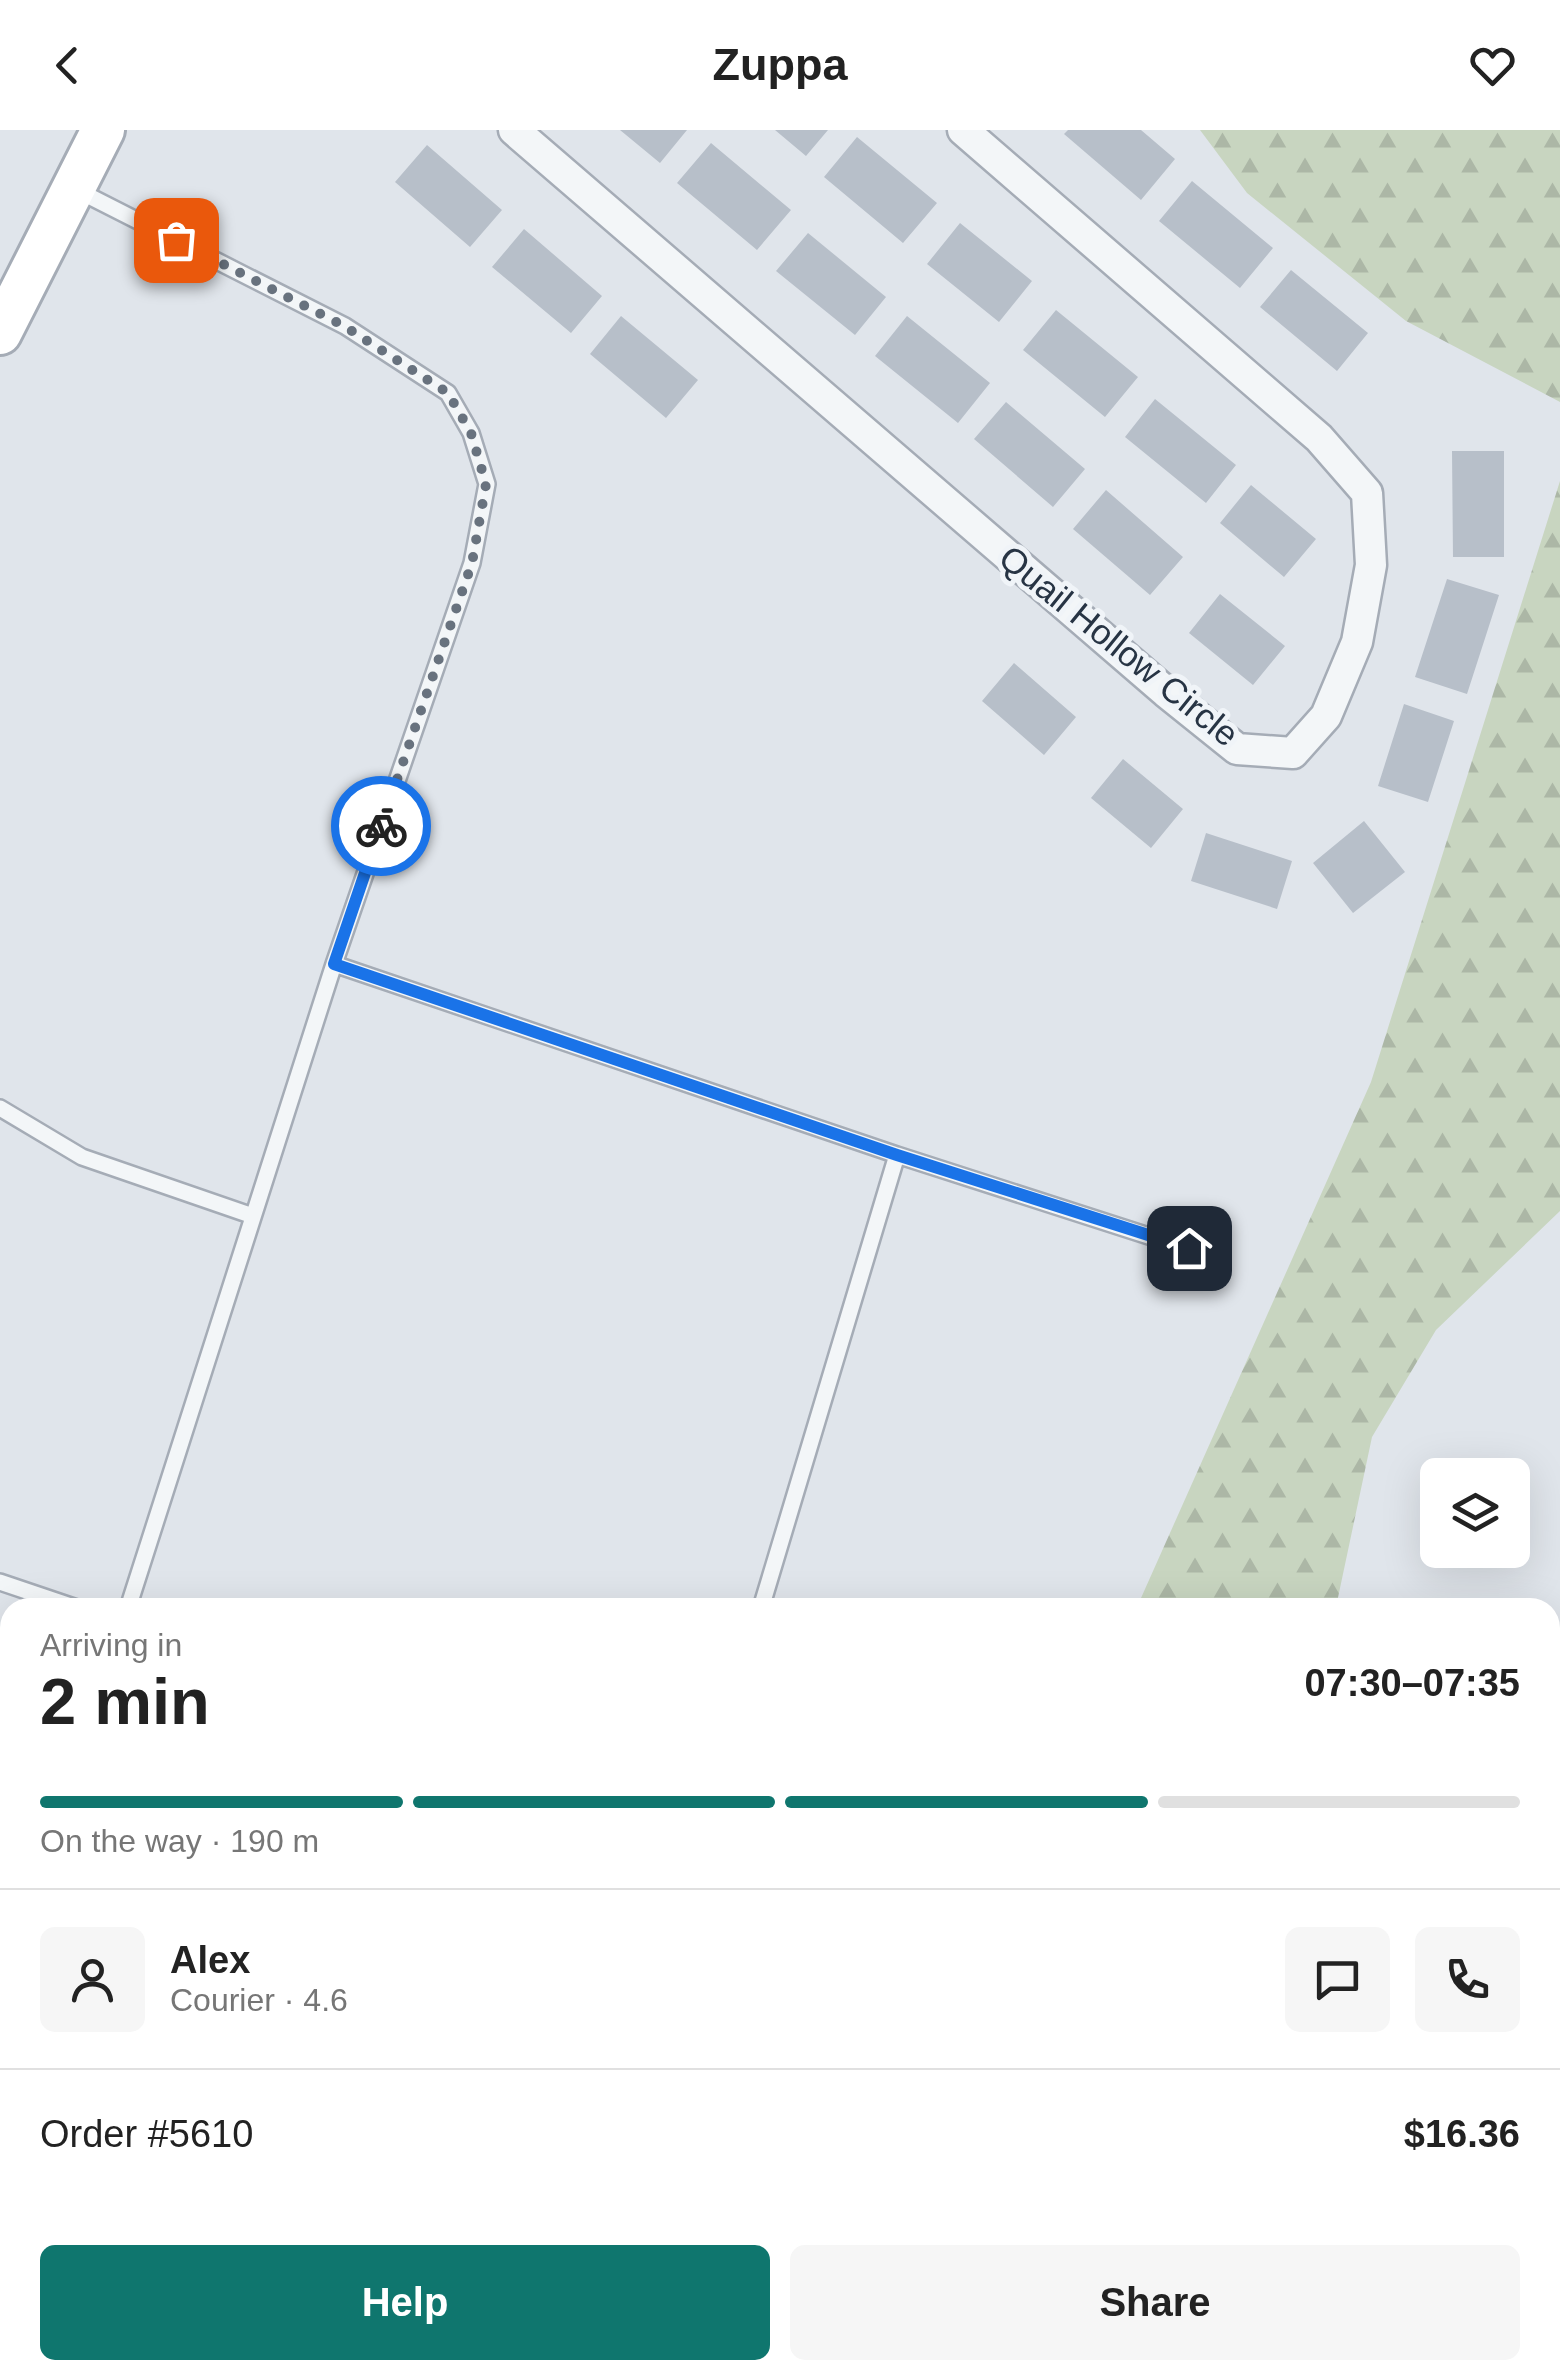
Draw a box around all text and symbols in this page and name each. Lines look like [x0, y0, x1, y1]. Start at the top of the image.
icon: back [40, 38, 95, 93]
icon: heart [1465, 38, 1520, 93]
text: Zuppa [713, 39, 847, 90]
pin [134, 198, 219, 283]
icon: bag [149, 213, 204, 268]
street label: Quail Hollow Circle [992, 537, 1246, 754]
courier [331, 776, 431, 876]
icon: bike [354, 799, 409, 854]
pin [1147, 1206, 1232, 1291]
icon: home [1162, 1221, 1217, 1276]
map controls [1420, 1458, 1530, 1568]
button: layers [1420, 1458, 1530, 1568]
text: Arriving in [40, 1627, 182, 1663]
text: 07:30–07:35 [1304, 1662, 1520, 1704]
text: 2 min [40, 1665, 210, 1738]
text: On the way · 190 m [40, 1823, 319, 1859]
button: person [40, 1927, 145, 2032]
button: chat [1285, 1927, 1390, 2032]
button: phone [1415, 1927, 1520, 2032]
text: Alex [170, 1939, 250, 1981]
text: Courier · 4.6 [170, 1982, 348, 2018]
text: Order #5610 [40, 2113, 253, 2155]
text: $16.36 [1404, 2113, 1520, 2155]
button: Help [40, 2245, 770, 2360]
button: Share [790, 2245, 1520, 2360]

